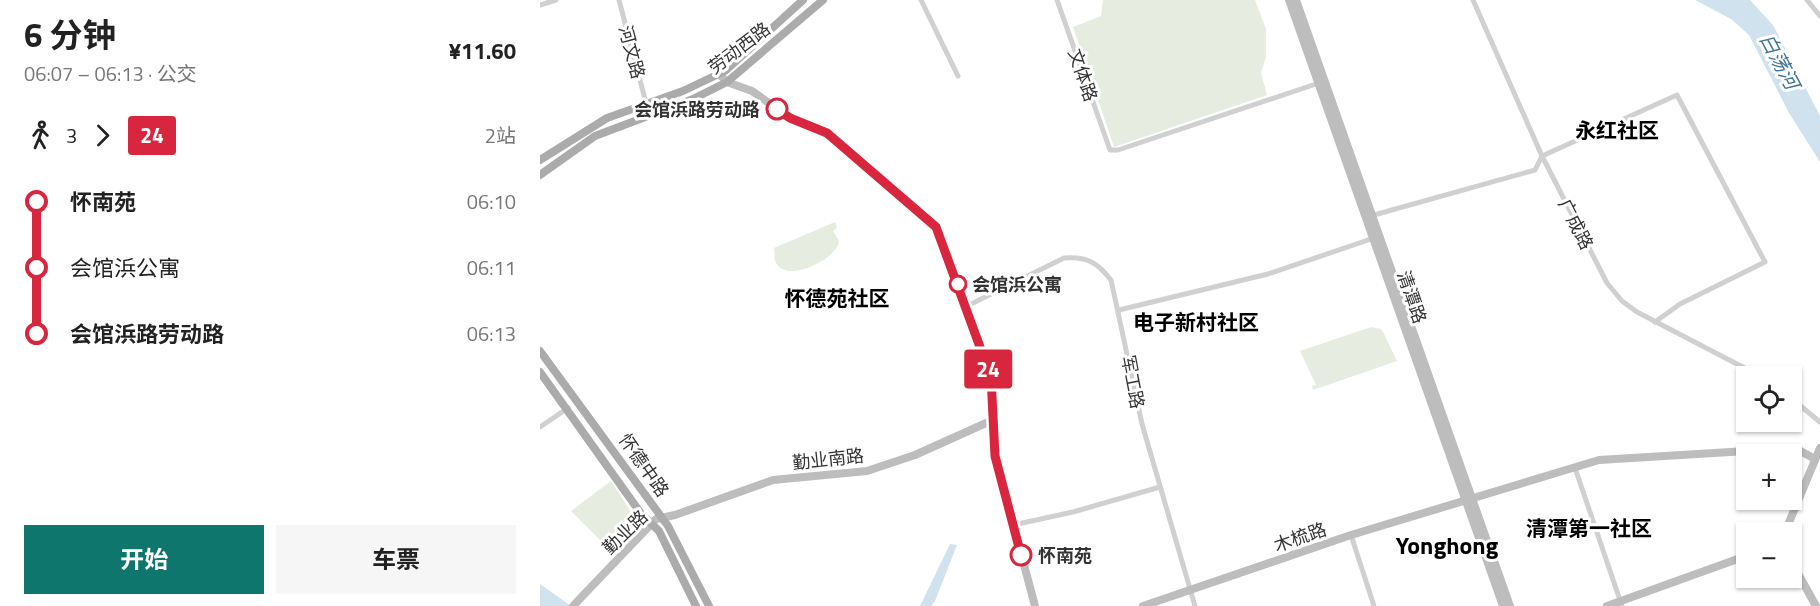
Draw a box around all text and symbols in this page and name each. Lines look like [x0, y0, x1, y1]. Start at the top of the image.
text: 6 分钟 [24, 10, 116, 60]
street label: 劳动西路 [702, 16, 776, 80]
street label: 河文路 [612, 22, 652, 82]
water label: 白荡河 [1752, 27, 1810, 98]
text: ¥11.60 [449, 34, 516, 68]
street label: 文体路 [1061, 45, 1105, 105]
text: 06:07 – 06:13 · 公交 [24, 58, 197, 89]
place label: 会馆浜路劳动路 [634, 96, 760, 123]
marker: 会馆浜路劳动路 [766, 98, 788, 120]
district label: 永红社区 [1575, 114, 1659, 146]
icon: walk [24, 119, 57, 152]
icon: forward [86, 119, 119, 152]
text: 24 [140, 119, 164, 151]
text: 3 [66, 120, 77, 151]
text: 2站 [485, 120, 516, 151]
text: 怀南苑 [70, 185, 136, 219]
text: 06:10 [467, 186, 516, 217]
street label: 广成路 [1552, 194, 1600, 254]
text: 会馆浜公寓 [70, 251, 180, 285]
text: 06:11 [467, 252, 516, 283]
street label: 清潭路 [1390, 267, 1434, 327]
place label: 会馆浜公寓 [972, 271, 1062, 298]
marker: 会馆浜公寓 [949, 275, 967, 293]
district label: 怀德苑社区 [785, 282, 890, 314]
district label: 电子新村社区 [1133, 306, 1259, 338]
text: 会馆浜路劳动路 [70, 317, 224, 351]
text: 06:13 [467, 318, 516, 349]
line badge: 24 [961, 350, 1015, 388]
text: 24 [976, 353, 1000, 385]
street label: 军工路 [1115, 353, 1151, 411]
map controls [1736, 366, 1802, 588]
button: locate [1736, 366, 1802, 432]
street label: 怀德中路 [612, 428, 676, 502]
street label: 勤业南路 [791, 442, 865, 476]
button: + [1736, 444, 1802, 510]
street label: 勤业路 [596, 504, 654, 560]
district label: 清潭第一社区 [1526, 512, 1652, 544]
street label: 木梳路 [1270, 515, 1330, 559]
button: − [1736, 522, 1802, 588]
button: 开始 [24, 525, 264, 594]
button: 车票 [276, 525, 516, 594]
district label: Yonghong [1396, 527, 1499, 563]
place label: 怀南苑 [1038, 542, 1092, 569]
marker: 怀南苑 [1010, 544, 1032, 566]

